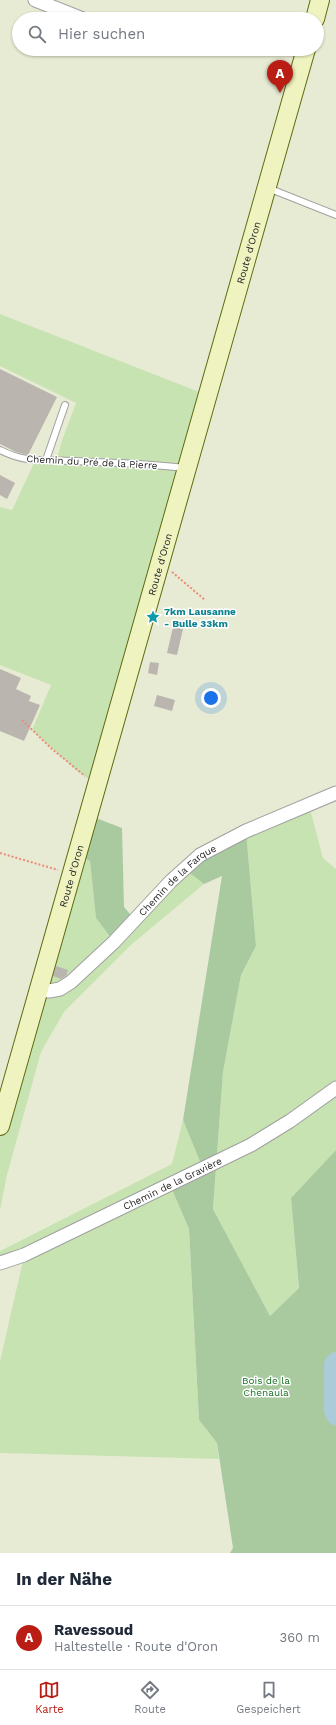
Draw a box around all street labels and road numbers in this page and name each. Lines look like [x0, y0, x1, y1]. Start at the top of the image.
street label: Route d'Oron [234, 220, 262, 285]
street label: Chemin du Pré de la Pierre [26, 453, 158, 471]
street label: Route d'Oron [146, 532, 174, 597]
street label: Chemin de la Farque [136, 842, 218, 918]
street label: Route d'Oron [57, 843, 85, 908]
street label: Chemin de la Gravière [121, 1155, 223, 1212]

